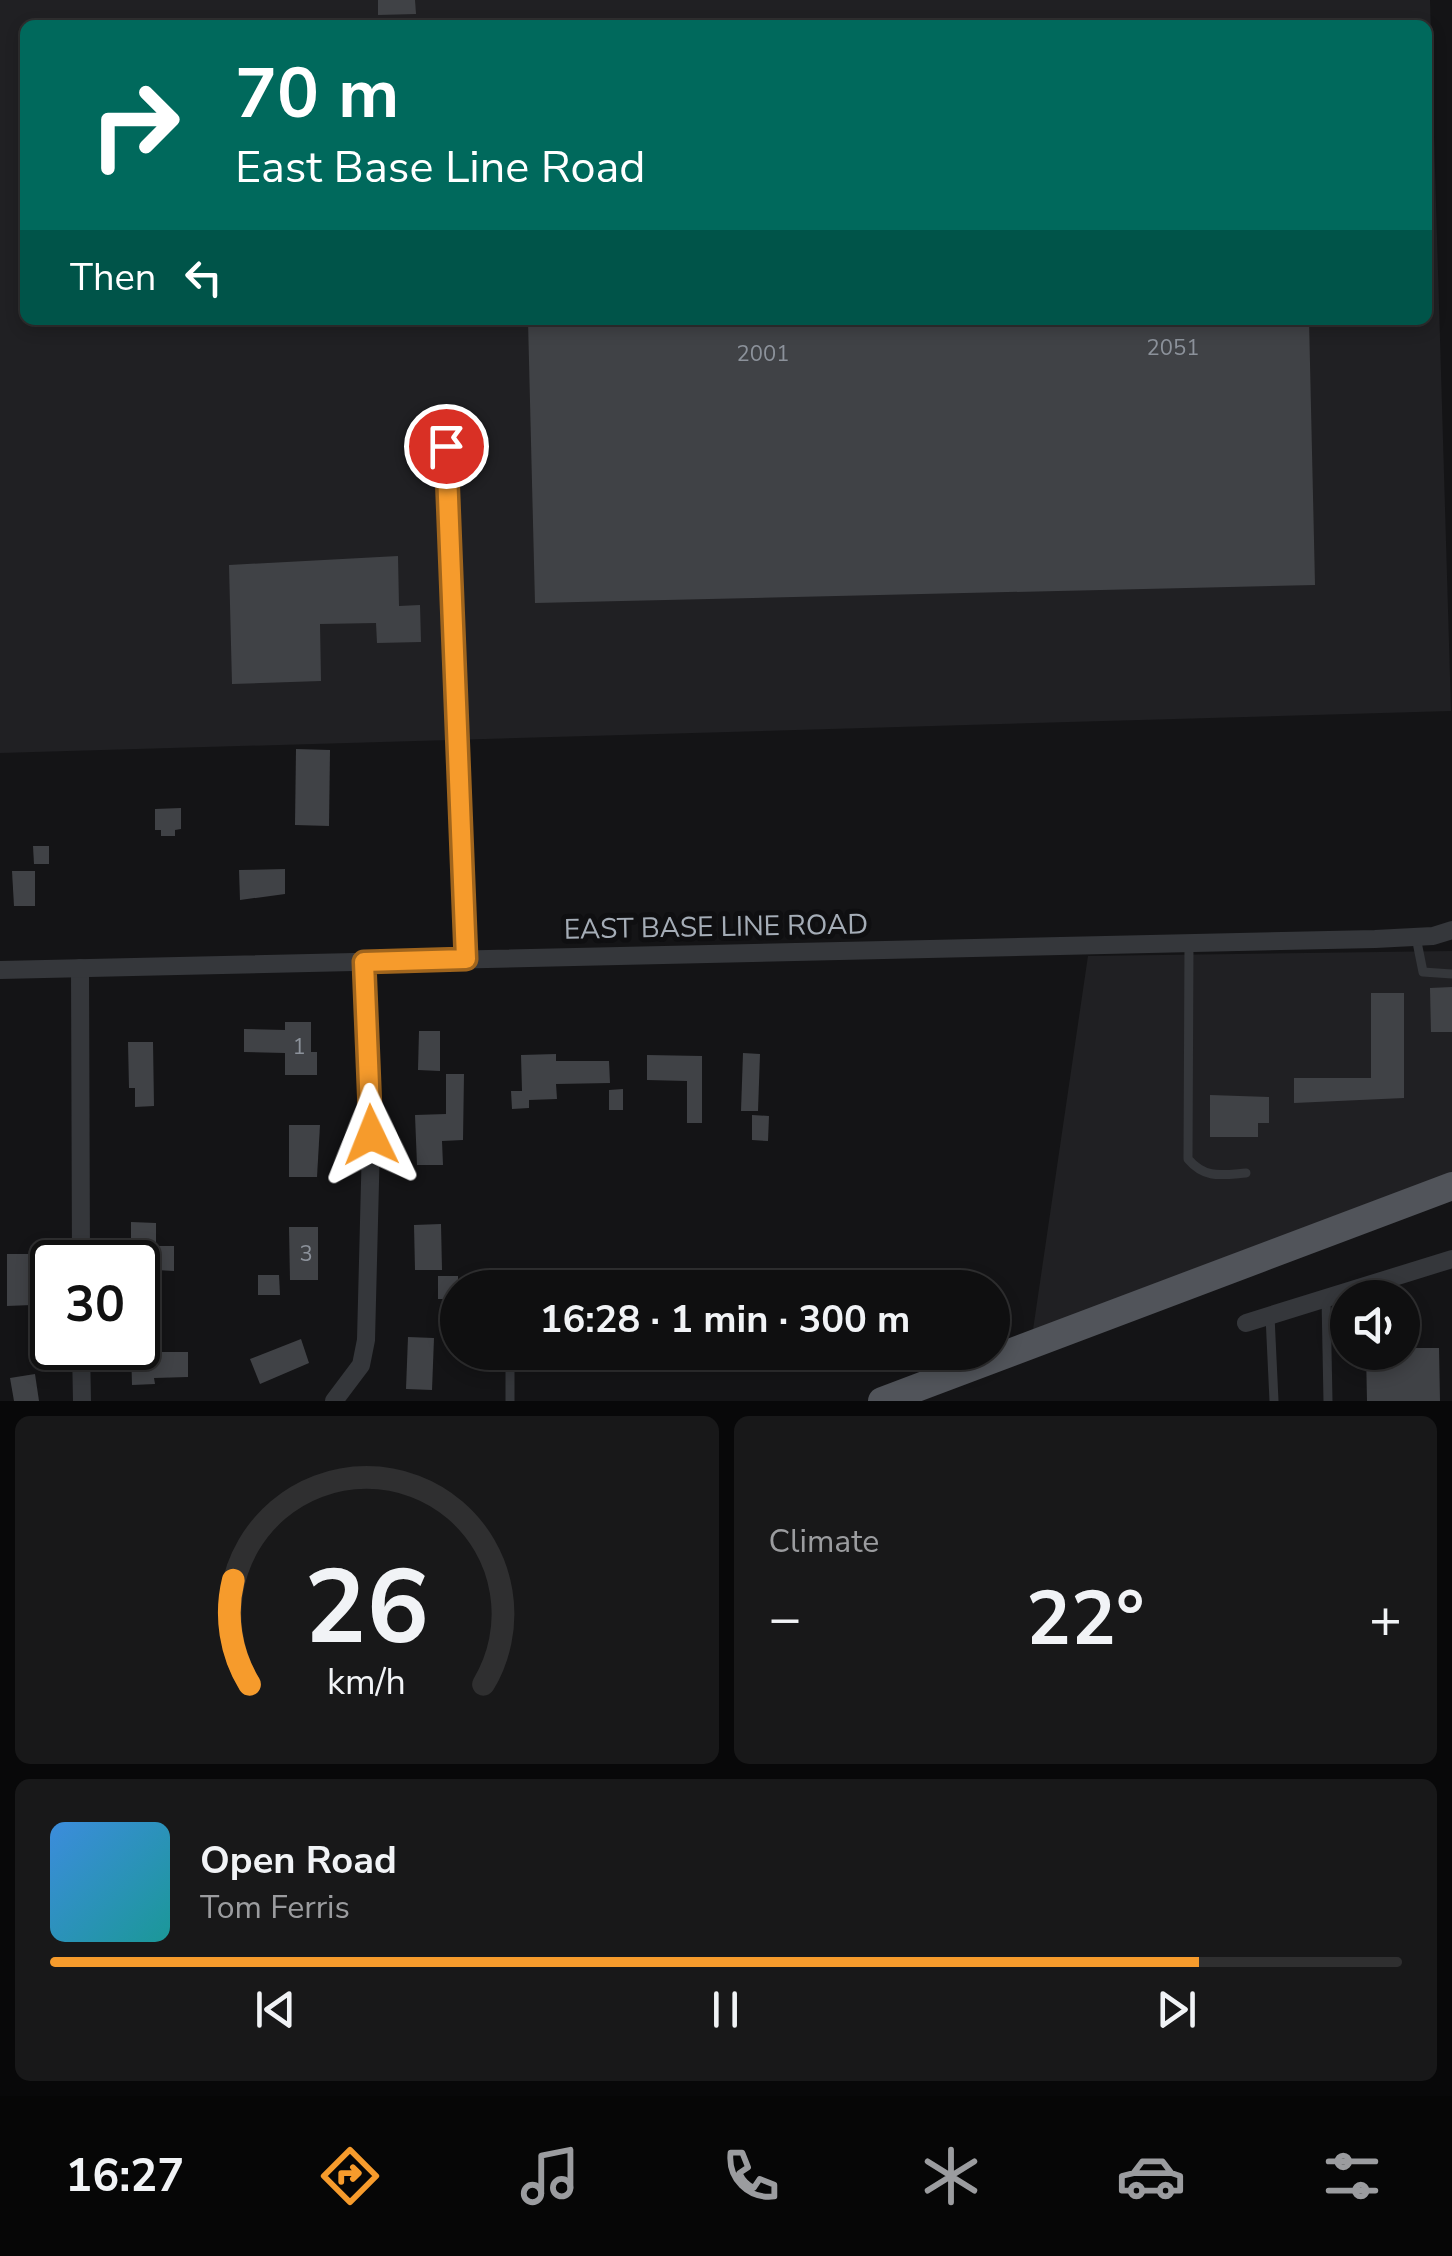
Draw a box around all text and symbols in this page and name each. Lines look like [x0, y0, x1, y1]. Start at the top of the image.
text: 70 m [235, 46, 399, 142]
icon: right [70, 60, 200, 190]
text: East Base Line Road [235, 137, 646, 198]
icon: left [176, 250, 231, 305]
text: Then [70, 252, 156, 303]
house number: 2051 [1147, 333, 1199, 363]
house number: 2001 [737, 339, 789, 369]
pin [404, 404, 489, 489]
icon: arrive [419, 419, 474, 474]
street label: EAST BASE LINE ROAD [564, 905, 868, 949]
house number: 1 [292, 1032, 306, 1062]
position arrow [319, 1083, 423, 1187]
house number: 3 [299, 1239, 313, 1269]
speed limit sign: 30 [30, 1240, 160, 1370]
map controls [1330, 1280, 1420, 1370]
button: sound [1330, 1280, 1420, 1370]
text: 16:28 · 1 min · 300 m [540, 1294, 910, 1345]
text: Climate [769, 1520, 879, 1563]
text: 26 [304, 1537, 429, 1679]
text: 22° [1026, 1568, 1144, 1670]
text: − [769, 1581, 802, 1656]
text: + [1369, 1581, 1402, 1656]
text: km/h [327, 1658, 406, 1707]
text: Open Road [200, 1835, 397, 1886]
text: Tom Ferris [200, 1886, 350, 1929]
icon: previous [248, 1982, 303, 2037]
icon: pause [698, 1982, 753, 2037]
icon: next [1149, 1982, 1204, 2037]
icon: directions [315, 2141, 385, 2211]
icon: music [515, 2141, 585, 2211]
icon: phone [716, 2141, 786, 2211]
icon: climate [916, 2141, 986, 2211]
icon: car [1116, 2141, 1186, 2211]
icon: filters [1317, 2141, 1387, 2211]
text: 16:27 [65, 2146, 184, 2207]

